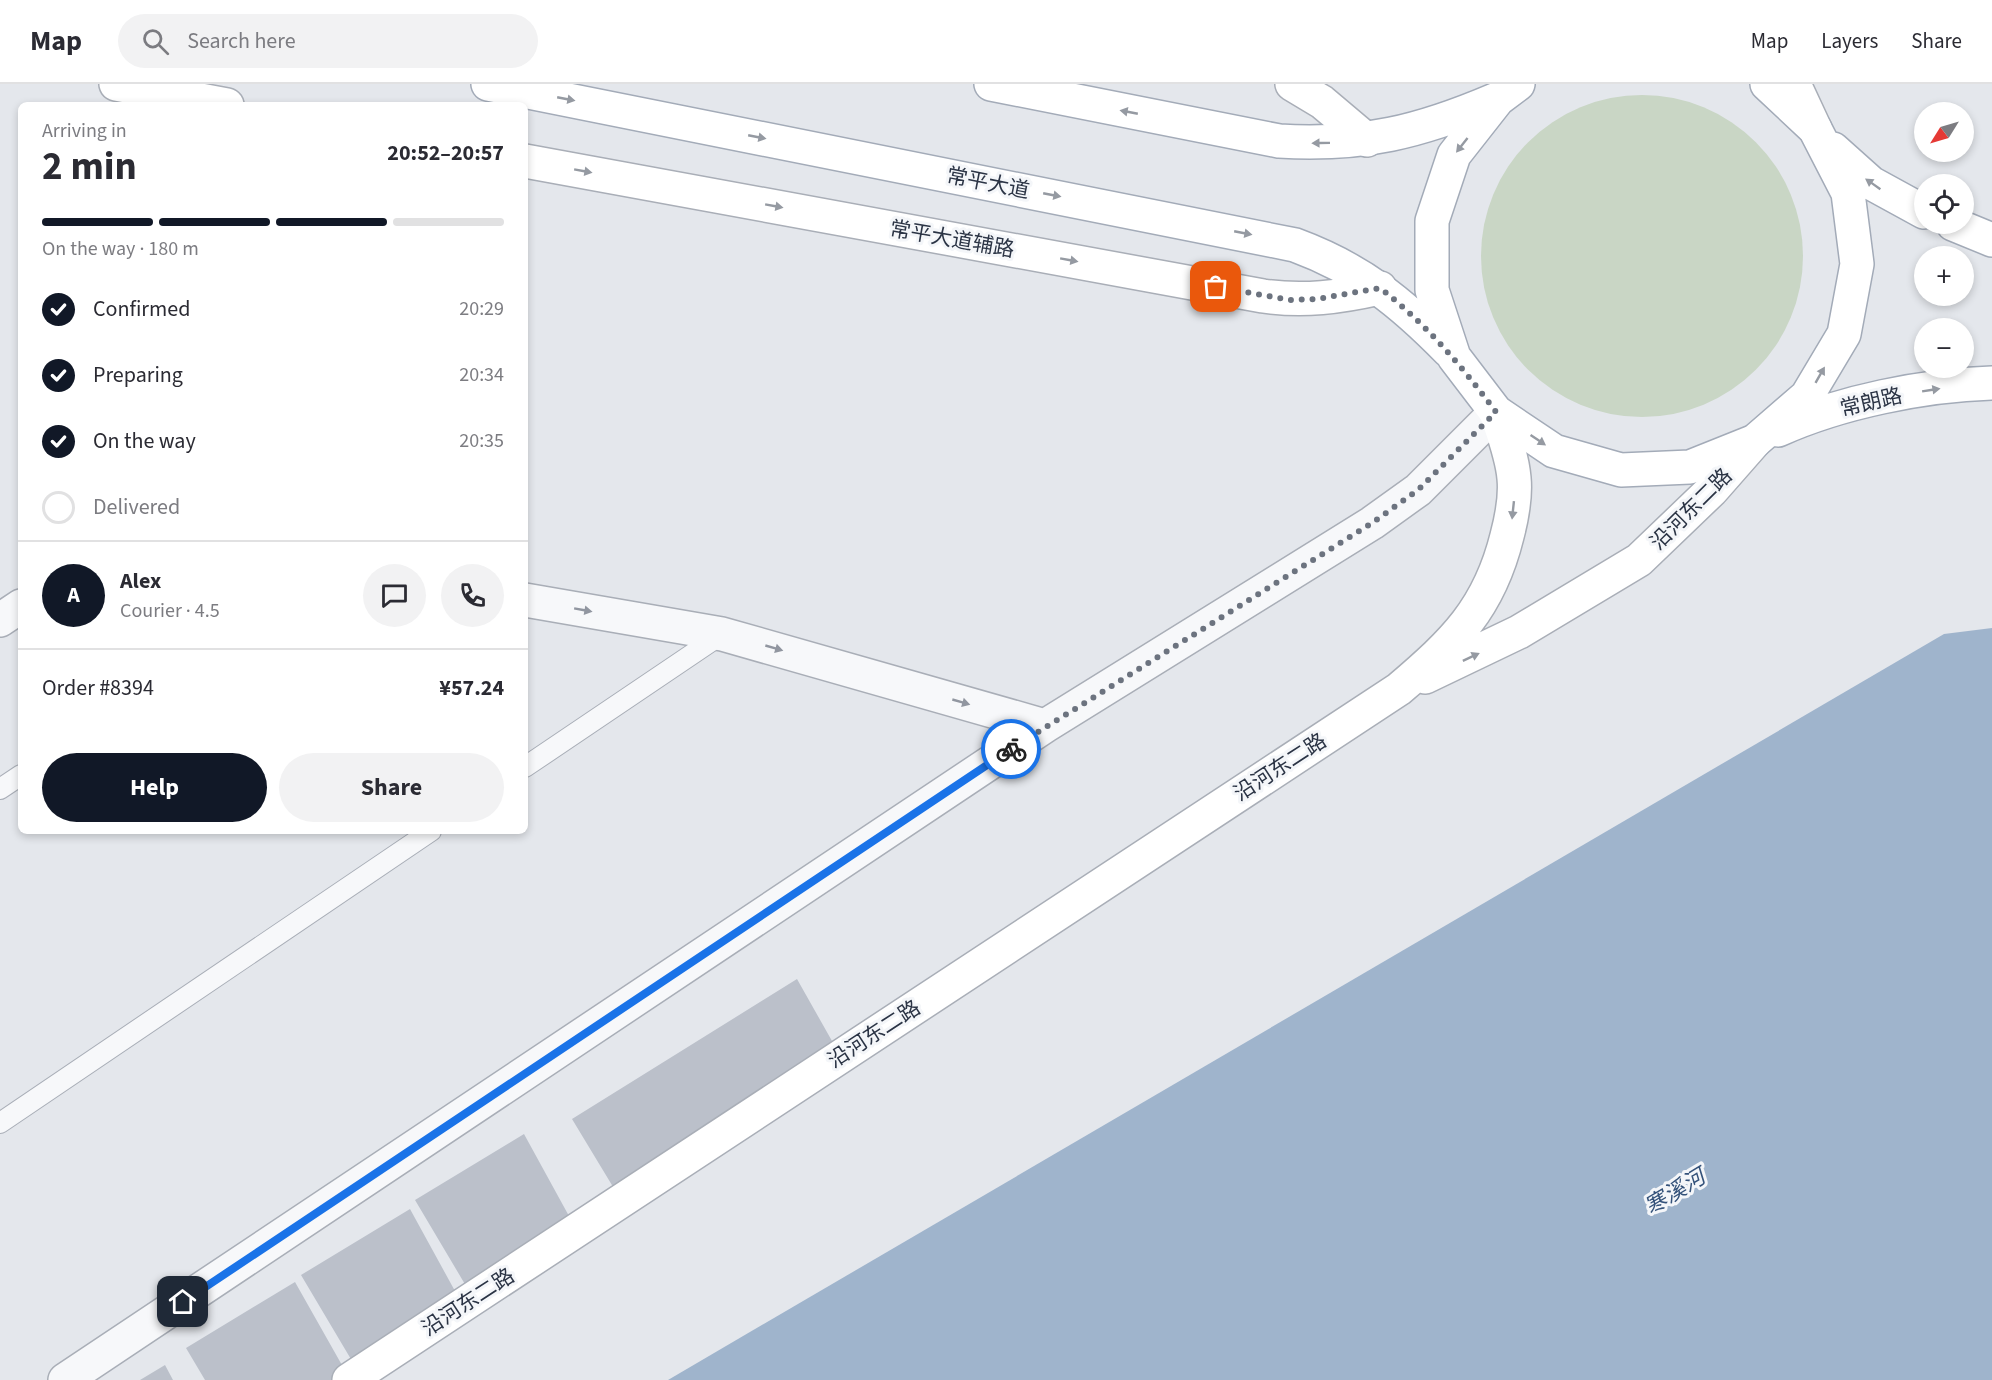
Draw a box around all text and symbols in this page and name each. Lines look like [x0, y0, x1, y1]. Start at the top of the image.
search box [118, 14, 538, 68]
text: Map [30, 21, 82, 61]
icon: search [139, 25, 172, 58]
text: Search here [187, 25, 296, 57]
text: Map [1751, 26, 1788, 56]
text: Layers [1821, 26, 1878, 56]
text: Share [1911, 26, 1962, 56]
one-way arrow [557, 95, 576, 104]
north arrow [1914, 102, 1974, 162]
map controls [1914, 102, 1974, 378]
one-way arrow [1120, 106, 1138, 116]
text: Arriving in [42, 117, 127, 145]
one-way arrow [748, 133, 767, 142]
text: 20:52–20:57 [387, 137, 504, 169]
one-way arrow [1457, 137, 1469, 152]
one-way arrow [1311, 138, 1330, 148]
text: 2 min [42, 139, 137, 195]
street label: 常平大道 [944, 160, 1032, 206]
one-way arrow [573, 167, 592, 176]
button: locate [1914, 174, 1974, 234]
one-way arrow [1866, 178, 1882, 190]
one-way arrow [1042, 191, 1061, 200]
one-way arrow [765, 202, 784, 211]
street label: 常平大道辅路 [887, 213, 1017, 265]
one-way arrow [1234, 229, 1253, 238]
text: On the way · 180 m [42, 235, 199, 263]
button: + [1914, 246, 1974, 306]
one-way arrow [1060, 256, 1079, 265]
pin [1190, 261, 1241, 312]
icon: bag [1199, 270, 1232, 303]
icon: check [42, 293, 75, 326]
text: Confirmed [93, 293, 190, 325]
text: 20:29 [459, 295, 504, 323]
button: − [1914, 318, 1974, 378]
icon: check [42, 359, 75, 392]
text: Preparing [93, 359, 183, 391]
text: 20:34 [459, 361, 504, 389]
one-way arrow [1814, 367, 1825, 383]
street label: 常朗路 [1837, 380, 1905, 424]
one-way arrow [1922, 385, 1941, 394]
icon: check [42, 425, 75, 458]
text: On the way [93, 425, 196, 457]
text: 20:35 [459, 427, 504, 455]
one-way arrow [1530, 434, 1546, 445]
street label: 沿河东二路 [1643, 461, 1739, 557]
text: Delivered [93, 491, 180, 523]
one-way arrow [1508, 500, 1517, 519]
button: chat [363, 564, 426, 627]
button: phone [441, 564, 504, 627]
text: Alex [120, 565, 161, 597]
text: A [67, 579, 80, 611]
text: Courier · 4.5 [120, 597, 220, 625]
one-way arrow [573, 606, 592, 615]
one-way arrow [765, 644, 783, 653]
one-way arrow [1463, 652, 1481, 662]
text: Order #8394 [42, 672, 154, 704]
text: ¥57.24 [439, 672, 504, 704]
one-way arrow [952, 698, 970, 707]
courier [981, 719, 1041, 779]
street label: 沿河东二路 [1228, 726, 1332, 808]
icon: bike [995, 733, 1028, 766]
button: Help [42, 753, 267, 822]
button: Share [279, 753, 504, 822]
street label: 沿河东二路 [822, 993, 926, 1075]
water label: 寒溪河 [1638, 1159, 1715, 1223]
street label: 沿河东二路 [416, 1261, 520, 1343]
pin [157, 1276, 208, 1327]
icon: home [166, 1285, 199, 1318]

